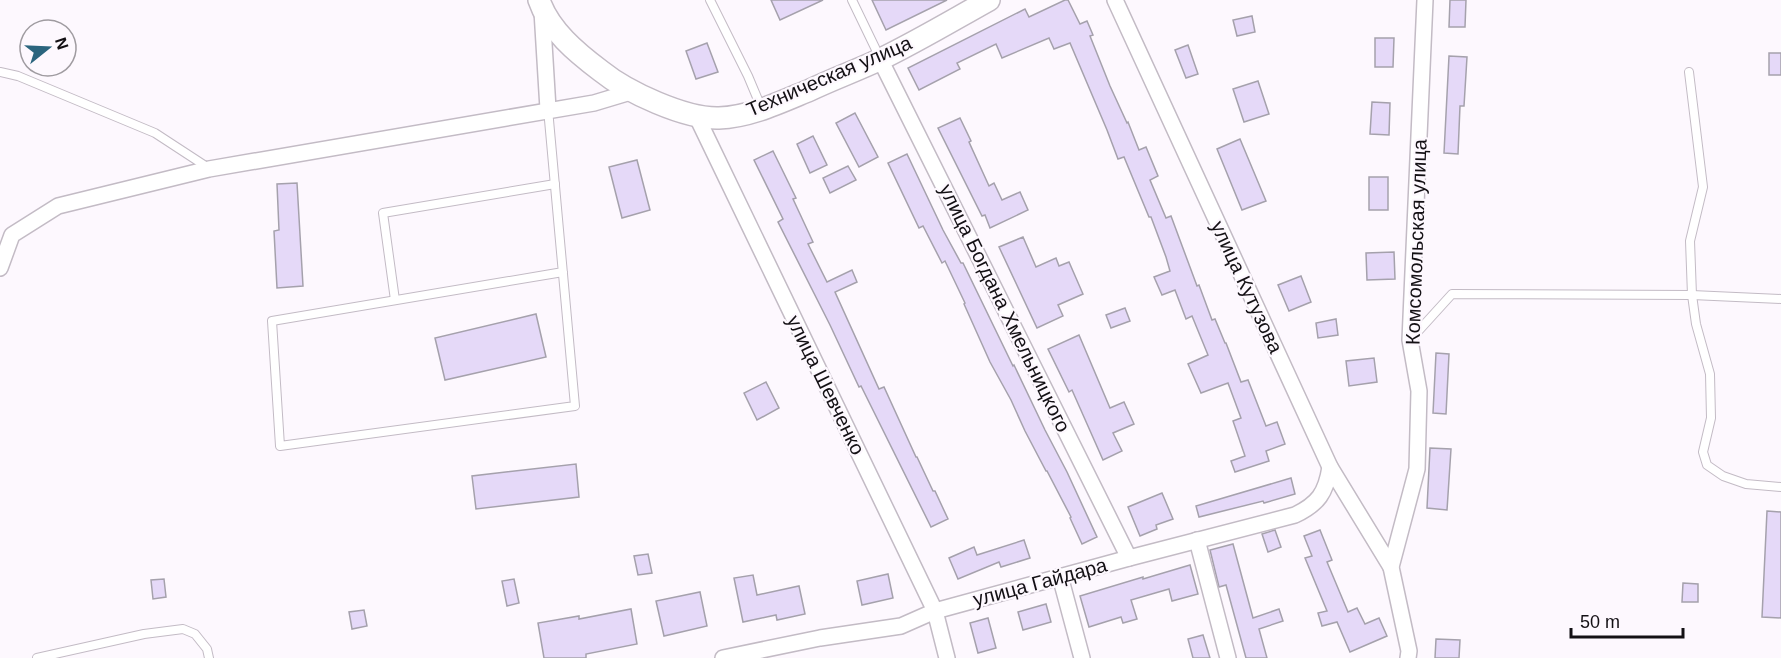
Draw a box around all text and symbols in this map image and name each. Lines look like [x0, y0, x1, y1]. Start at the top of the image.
north arrow [18, 18, 78, 78]
street label: Техническая улица [743, 31, 916, 121]
text: N [52, 35, 72, 52]
street label: Комсомольская улица [1401, 138, 1431, 345]
street label: улица Богдана Хмельницкого [935, 180, 1075, 436]
street label: улица Кутузова [1207, 217, 1288, 357]
street label: улица Шевченко [783, 312, 869, 458]
street label: улица Гайдара [971, 553, 1110, 610]
scale bar [1571, 601, 1684, 639]
text: 50 m [1580, 612, 1620, 632]

